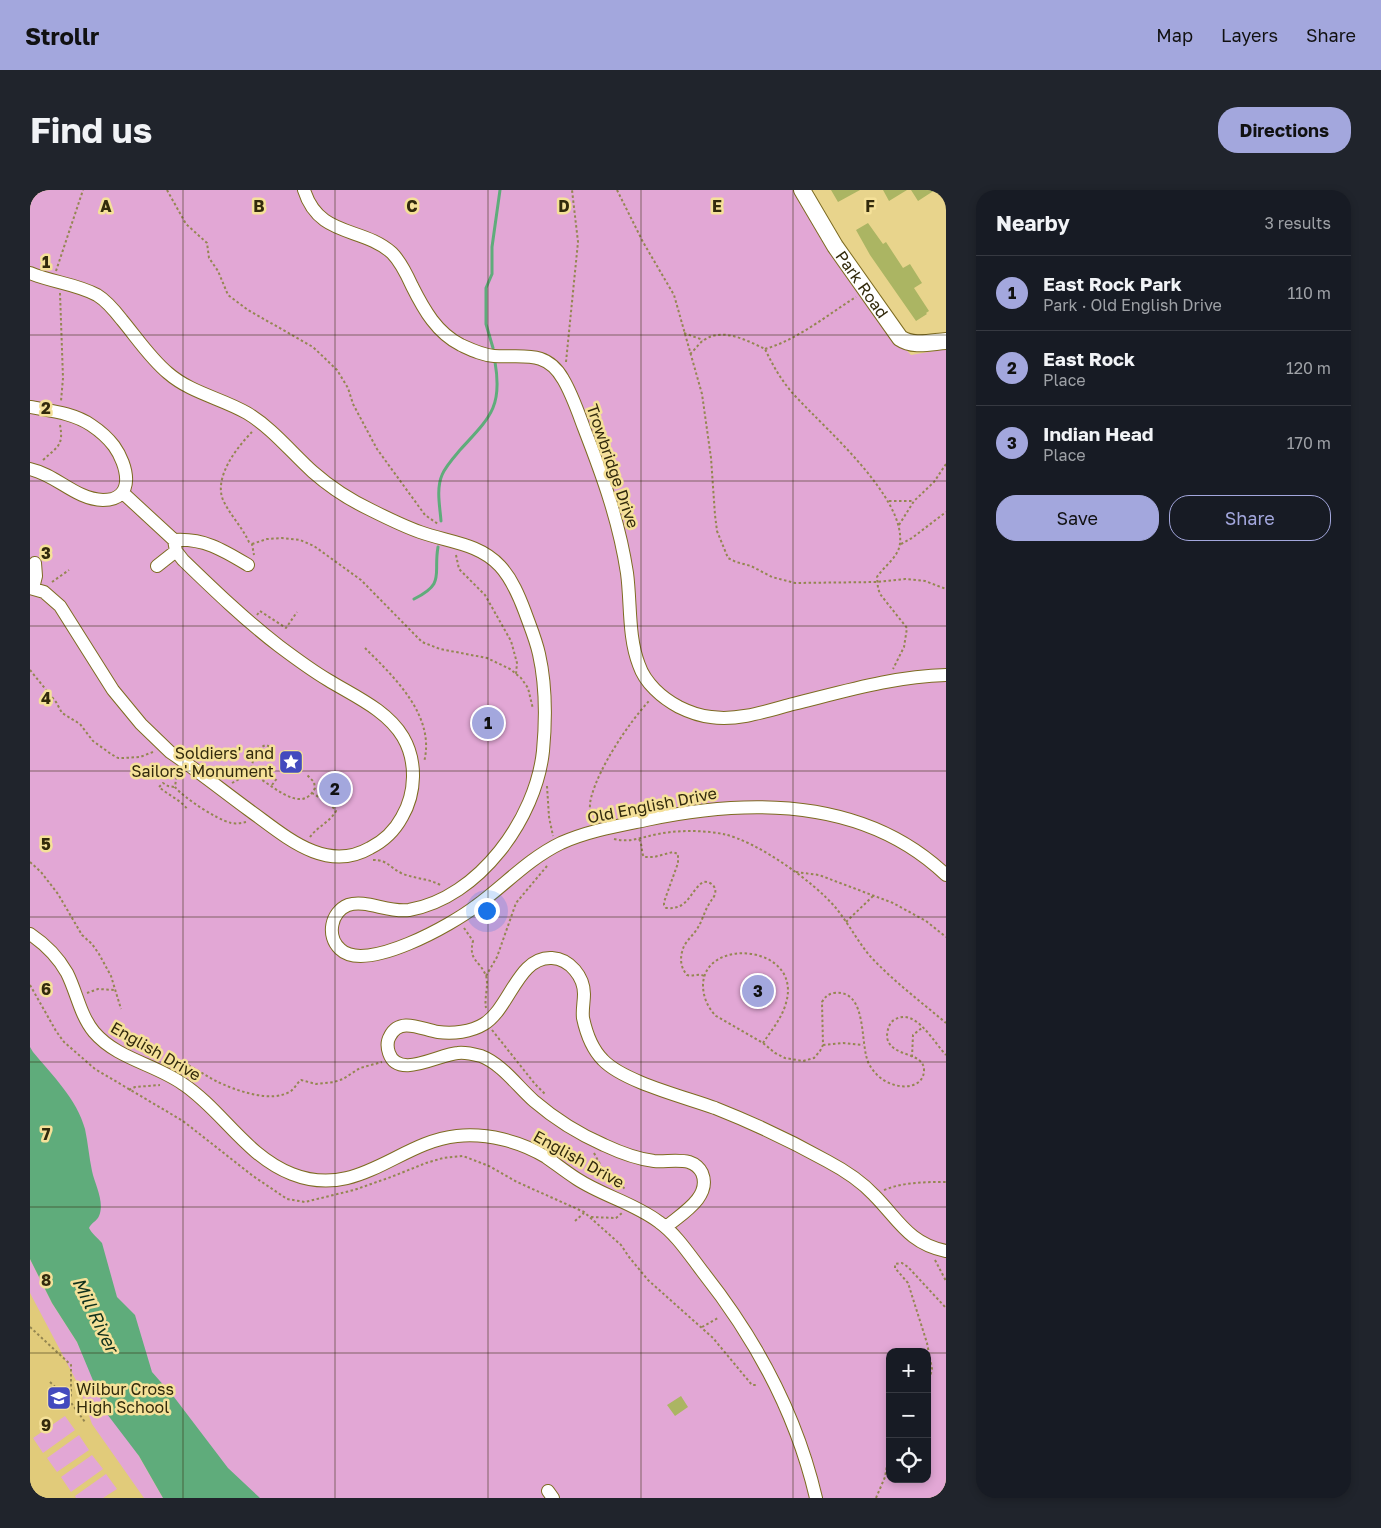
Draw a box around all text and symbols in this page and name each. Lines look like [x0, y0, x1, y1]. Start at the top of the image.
text: Strollr [25, 21, 99, 50]
text: Map [1156, 24, 1193, 46]
text: Layers [1221, 24, 1278, 46]
text: Share [1306, 24, 1356, 46]
button: Directions [1218, 107, 1351, 153]
text: Find us [30, 109, 152, 151]
text: A [100, 196, 112, 216]
text: B [253, 196, 265, 216]
text: C [406, 196, 418, 216]
text: D [558, 196, 570, 216]
text: E [712, 196, 722, 216]
text: F [865, 196, 875, 216]
text: Nearby [996, 210, 1070, 236]
text: 3 results [1264, 213, 1331, 233]
street label: Park Road [831, 247, 893, 322]
text: 1 [42, 252, 50, 272]
text: East Rock Park [1043, 272, 1182, 295]
text: 1 [1008, 283, 1016, 303]
text: 110 m [1287, 283, 1331, 303]
text: Park · Old English Drive [1043, 295, 1222, 315]
text: East Rock [1043, 347, 1135, 370]
text: 2 [1007, 358, 1017, 378]
text: 120 m [1286, 358, 1331, 378]
text: Place [1043, 370, 1086, 390]
text: 2 [41, 398, 51, 418]
street label: Trowbridge Drive [582, 401, 644, 531]
text: Indian Head [1043, 422, 1153, 445]
text: 3 [1007, 433, 1017, 453]
text: 170 m [1287, 433, 1331, 453]
text: Place [1043, 445, 1086, 465]
button: Save [996, 495, 1159, 541]
button: Share [1169, 495, 1331, 541]
text: 3 [41, 543, 51, 563]
text: 4 [41, 688, 51, 708]
pin: 1 [472, 704, 504, 742]
place label: Soldiers' and Sailors' Monument [131, 743, 274, 781]
place icon: Soldiers' and Sailors' Monument [278, 749, 304, 775]
pin: 2 [319, 770, 351, 808]
street label: Old English Drive [586, 783, 718, 827]
text: 5 [41, 834, 51, 854]
your location [474, 898, 500, 924]
pin: 3 [742, 972, 774, 1010]
text: 6 [41, 979, 51, 999]
street label: English Drive [107, 1017, 205, 1085]
text: 7 [42, 1124, 51, 1144]
street label: English Drive [530, 1126, 628, 1192]
text: 8 [41, 1270, 51, 1290]
water label: Mill River [68, 1274, 125, 1358]
map controls [886, 1348, 931, 1483]
button: + [886, 1348, 931, 1393]
place label: Wilbur Cross High School [76, 1379, 174, 1417]
school or university icon: Wilbur Cross High School [46, 1385, 72, 1411]
button: − [886, 1393, 931, 1438]
text: 9 [41, 1415, 51, 1435]
button: locate [886, 1438, 931, 1483]

